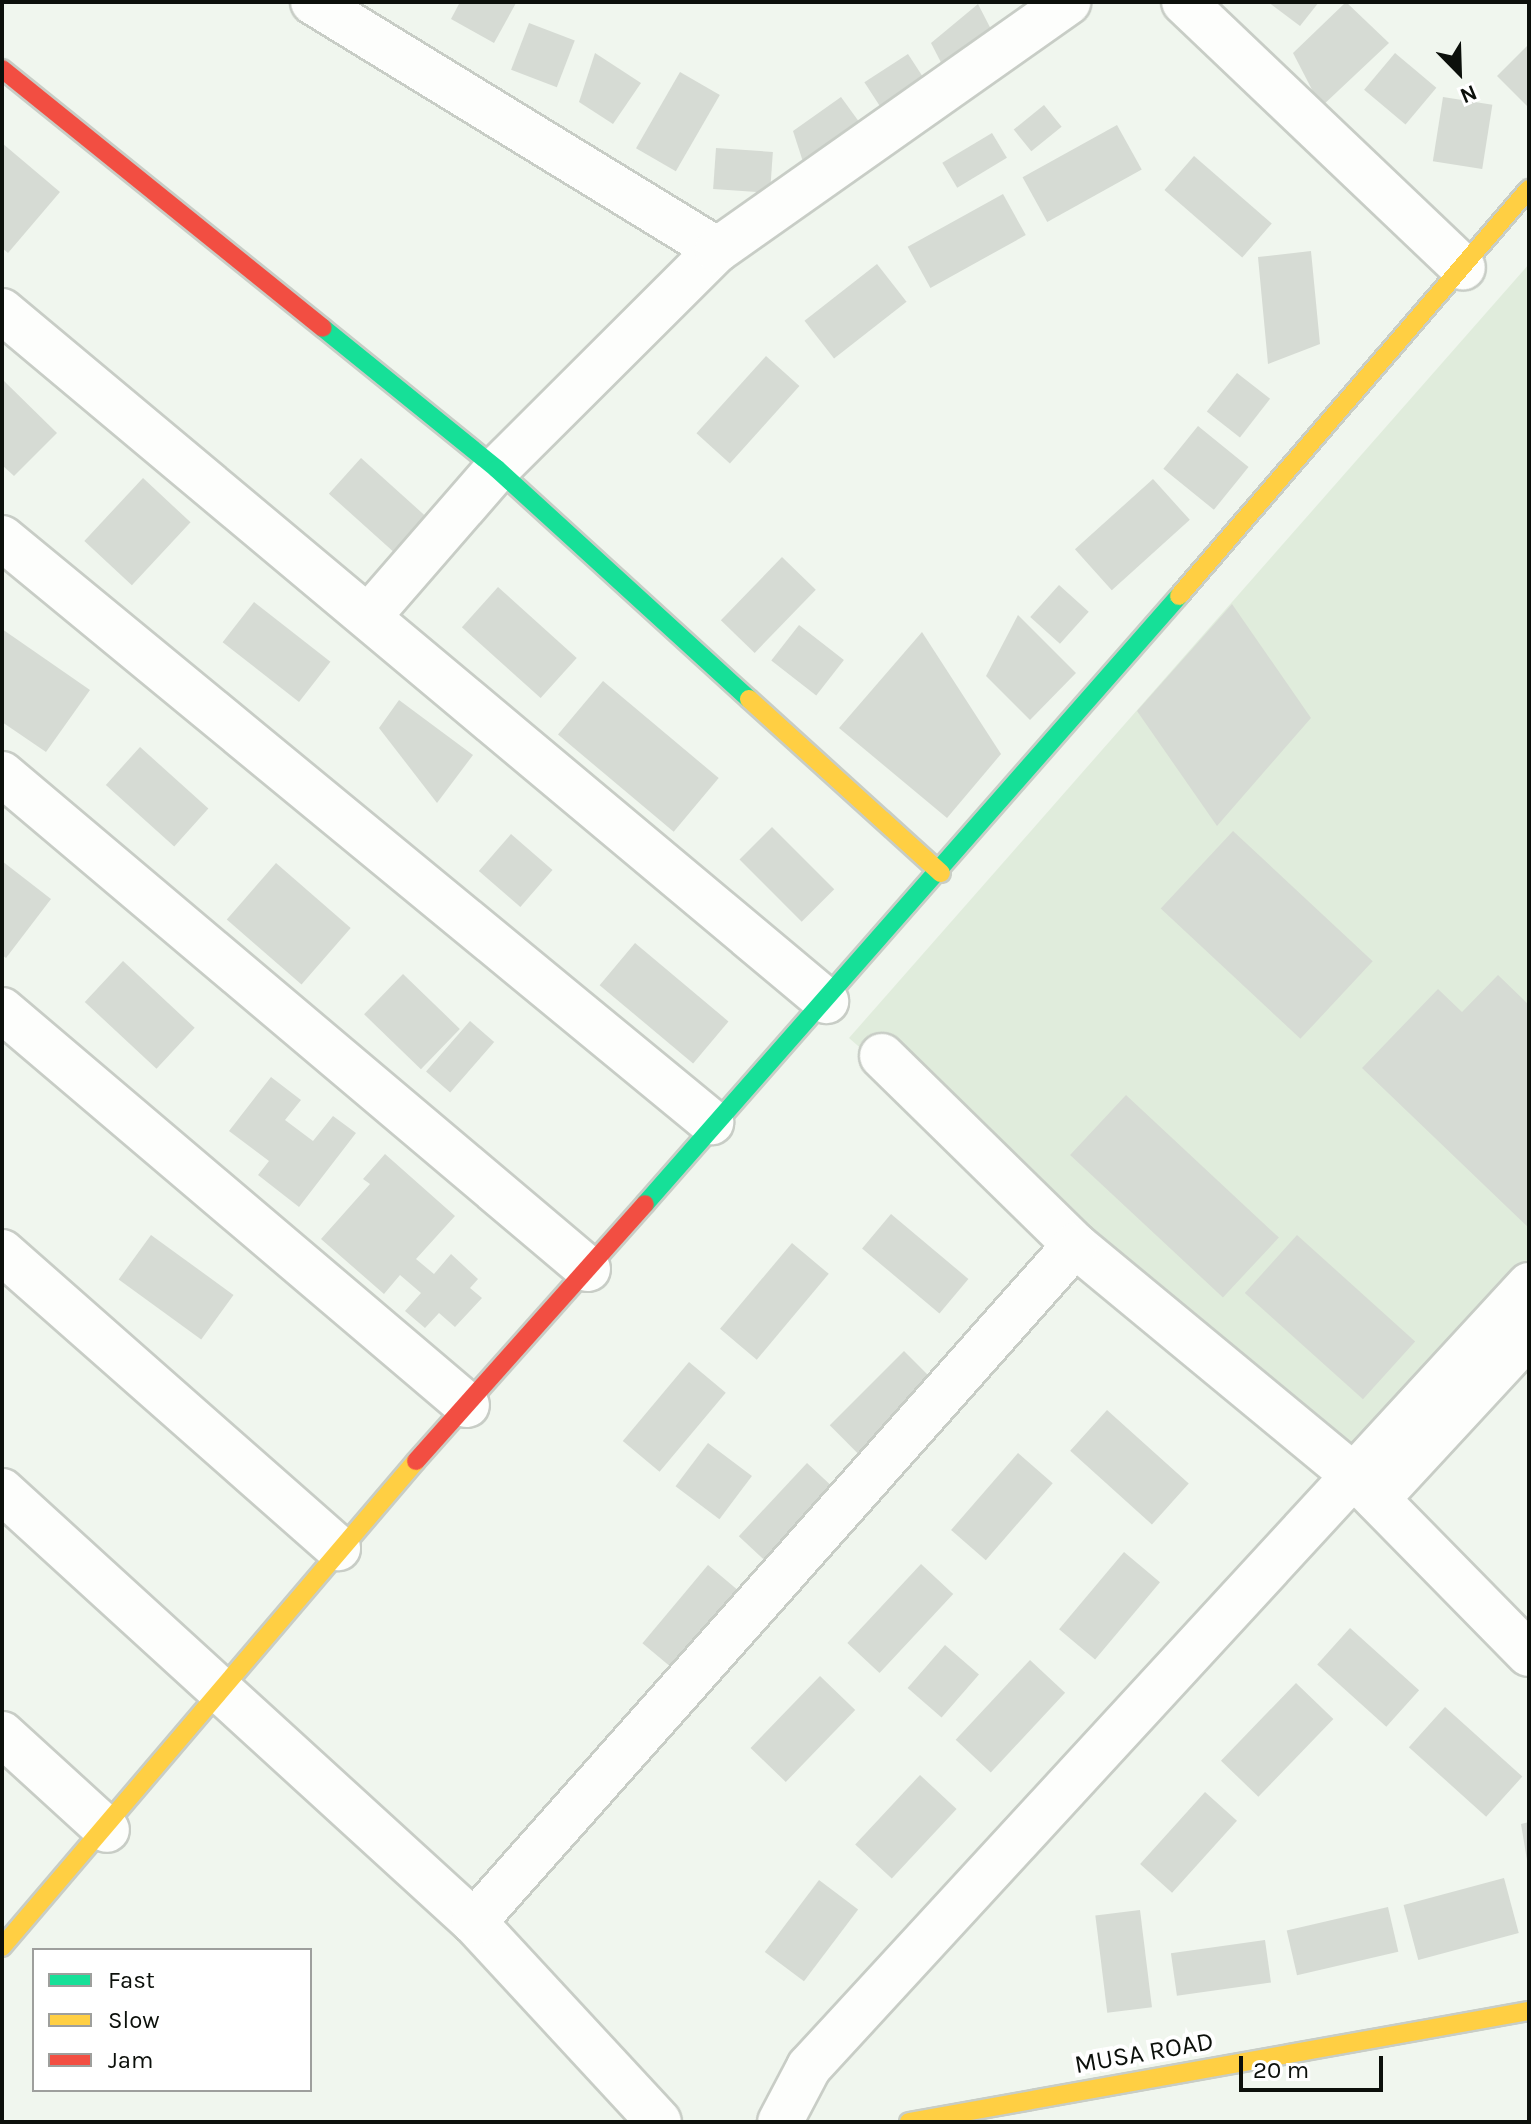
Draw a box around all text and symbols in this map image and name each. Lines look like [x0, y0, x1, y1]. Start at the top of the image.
north arrow [1419, 32, 1499, 112]
text: N [1456, 79, 1481, 109]
legend [32, 1948, 312, 2092]
text: Fast [108, 1966, 155, 1994]
text: Slow [108, 2006, 160, 2034]
street label: MUSA ROAD [1072, 2025, 1216, 2081]
scale bar [1243, 2040, 1387, 2090]
text: Jam [108, 2046, 153, 2074]
text: 20 m [1253, 2056, 1309, 2084]

